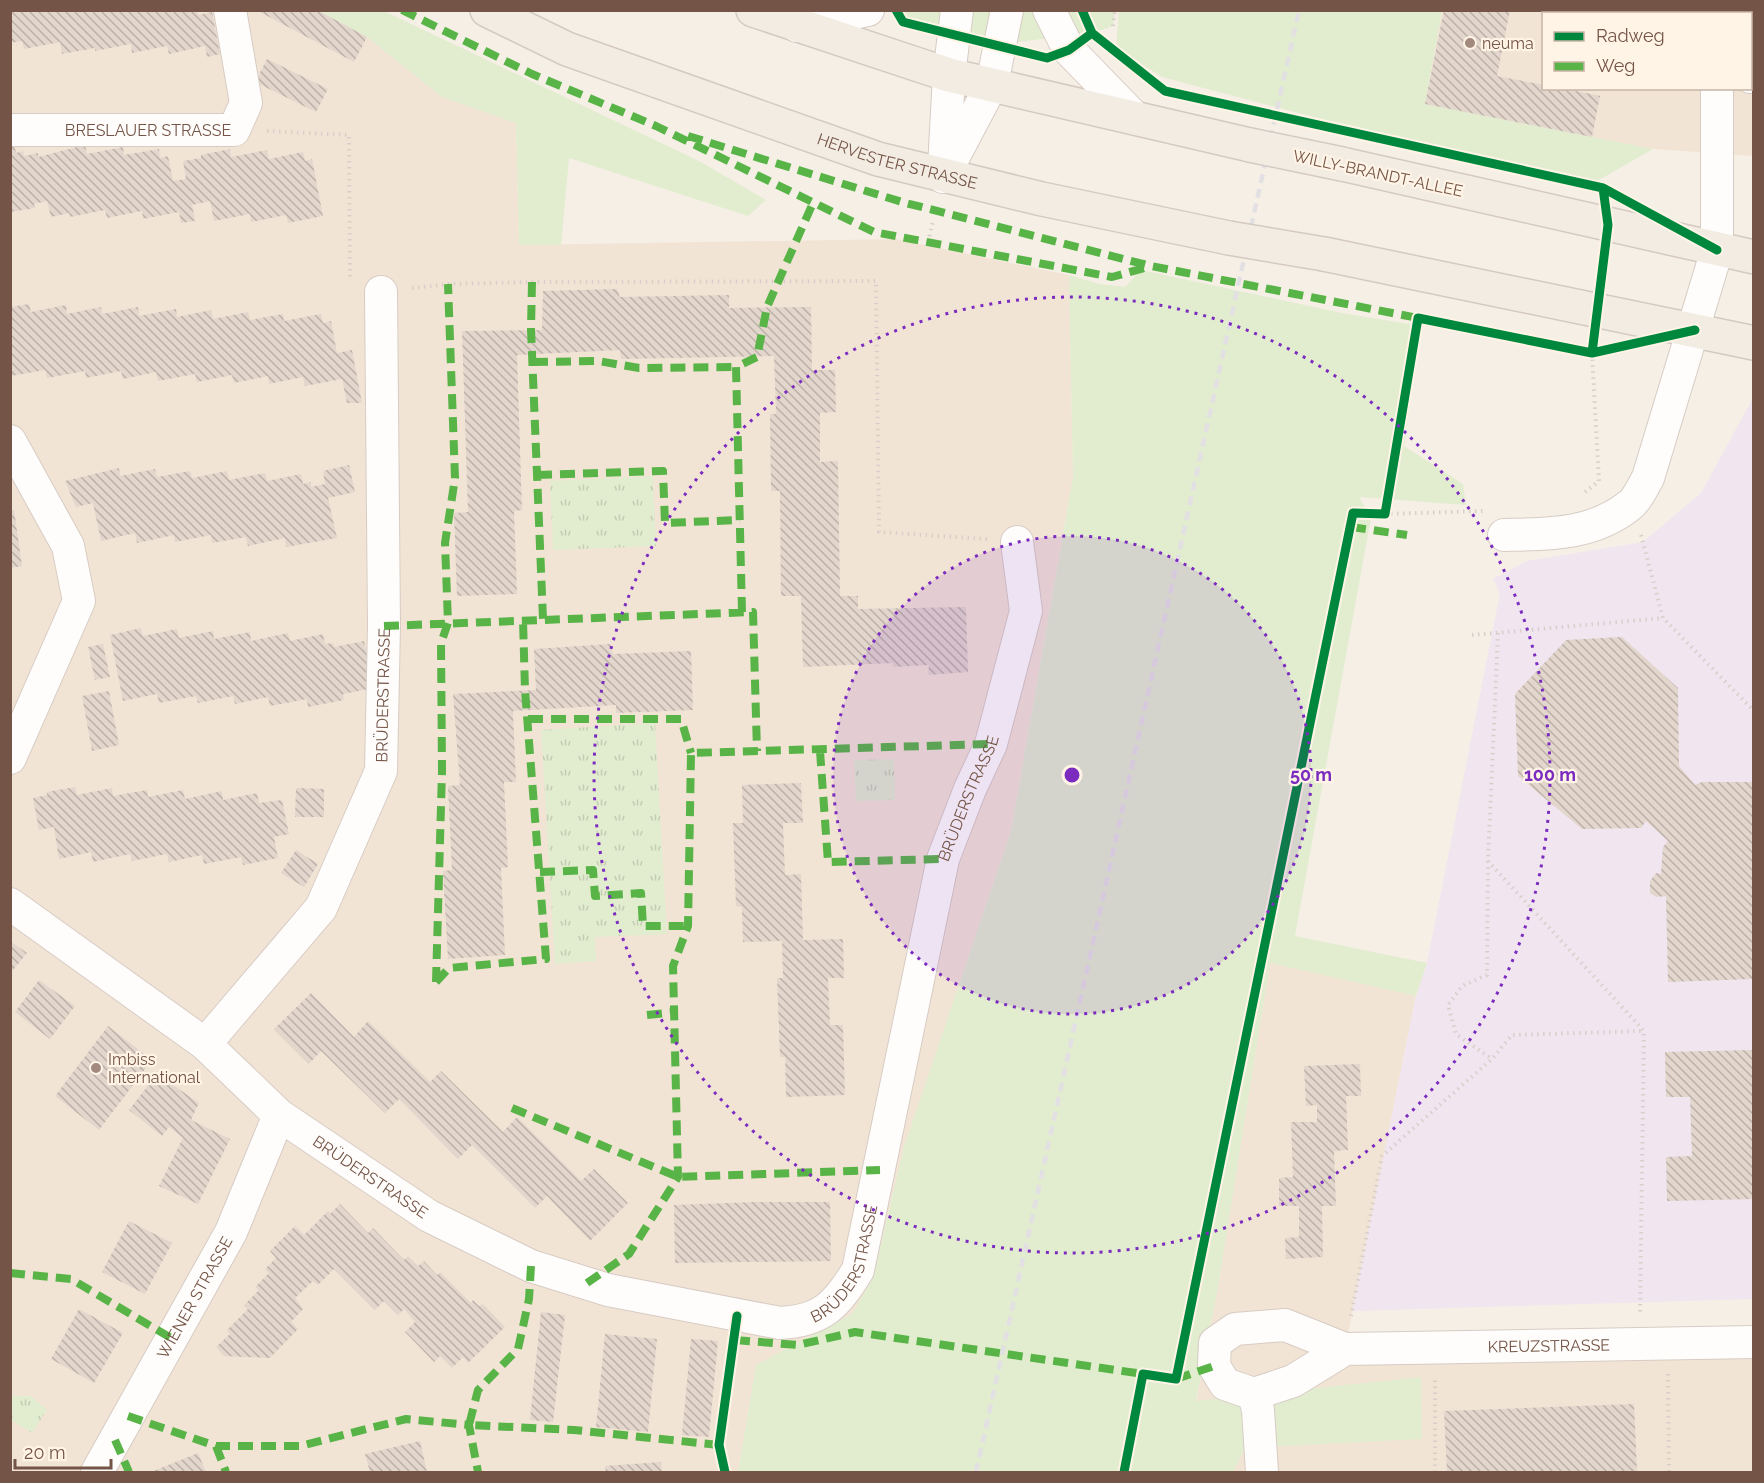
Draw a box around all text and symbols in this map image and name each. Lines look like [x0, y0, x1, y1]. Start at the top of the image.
legend [1542, 12, 1752, 90]
text: Radweg [1596, 25, 1665, 46]
place label: neuma [1482, 34, 1534, 53]
marker: neuma [1463, 36, 1477, 50]
text: Weg [1596, 55, 1635, 76]
street label: BRESLAUER STRASSE [65, 121, 231, 140]
street label: HERVESTER STRASSE [815, 129, 979, 193]
street label: WILLY-BRANDT-ALLEE [1291, 146, 1465, 201]
street label: BRÜDERSTRASSE [372, 628, 394, 763]
street label: BRÜDERSTRASSE [934, 733, 1003, 864]
text: 50 m [1290, 764, 1332, 785]
text: 100 m [1524, 764, 1576, 785]
centre of rings [1062, 765, 1082, 785]
place label: Imbiss International [108, 1050, 201, 1087]
marker: Imbiss International [89, 1061, 103, 1075]
street label: BRÜDERSTRASSE [309, 1132, 432, 1223]
street label: BRÜDERSTRASSE [808, 1203, 881, 1327]
street label: WIENER STRASSE [153, 1233, 237, 1362]
street label: KREUZSTRASSE [1487, 1335, 1610, 1357]
scale bar [15, 1432, 111, 1470]
text: 20 m [24, 1442, 66, 1463]

